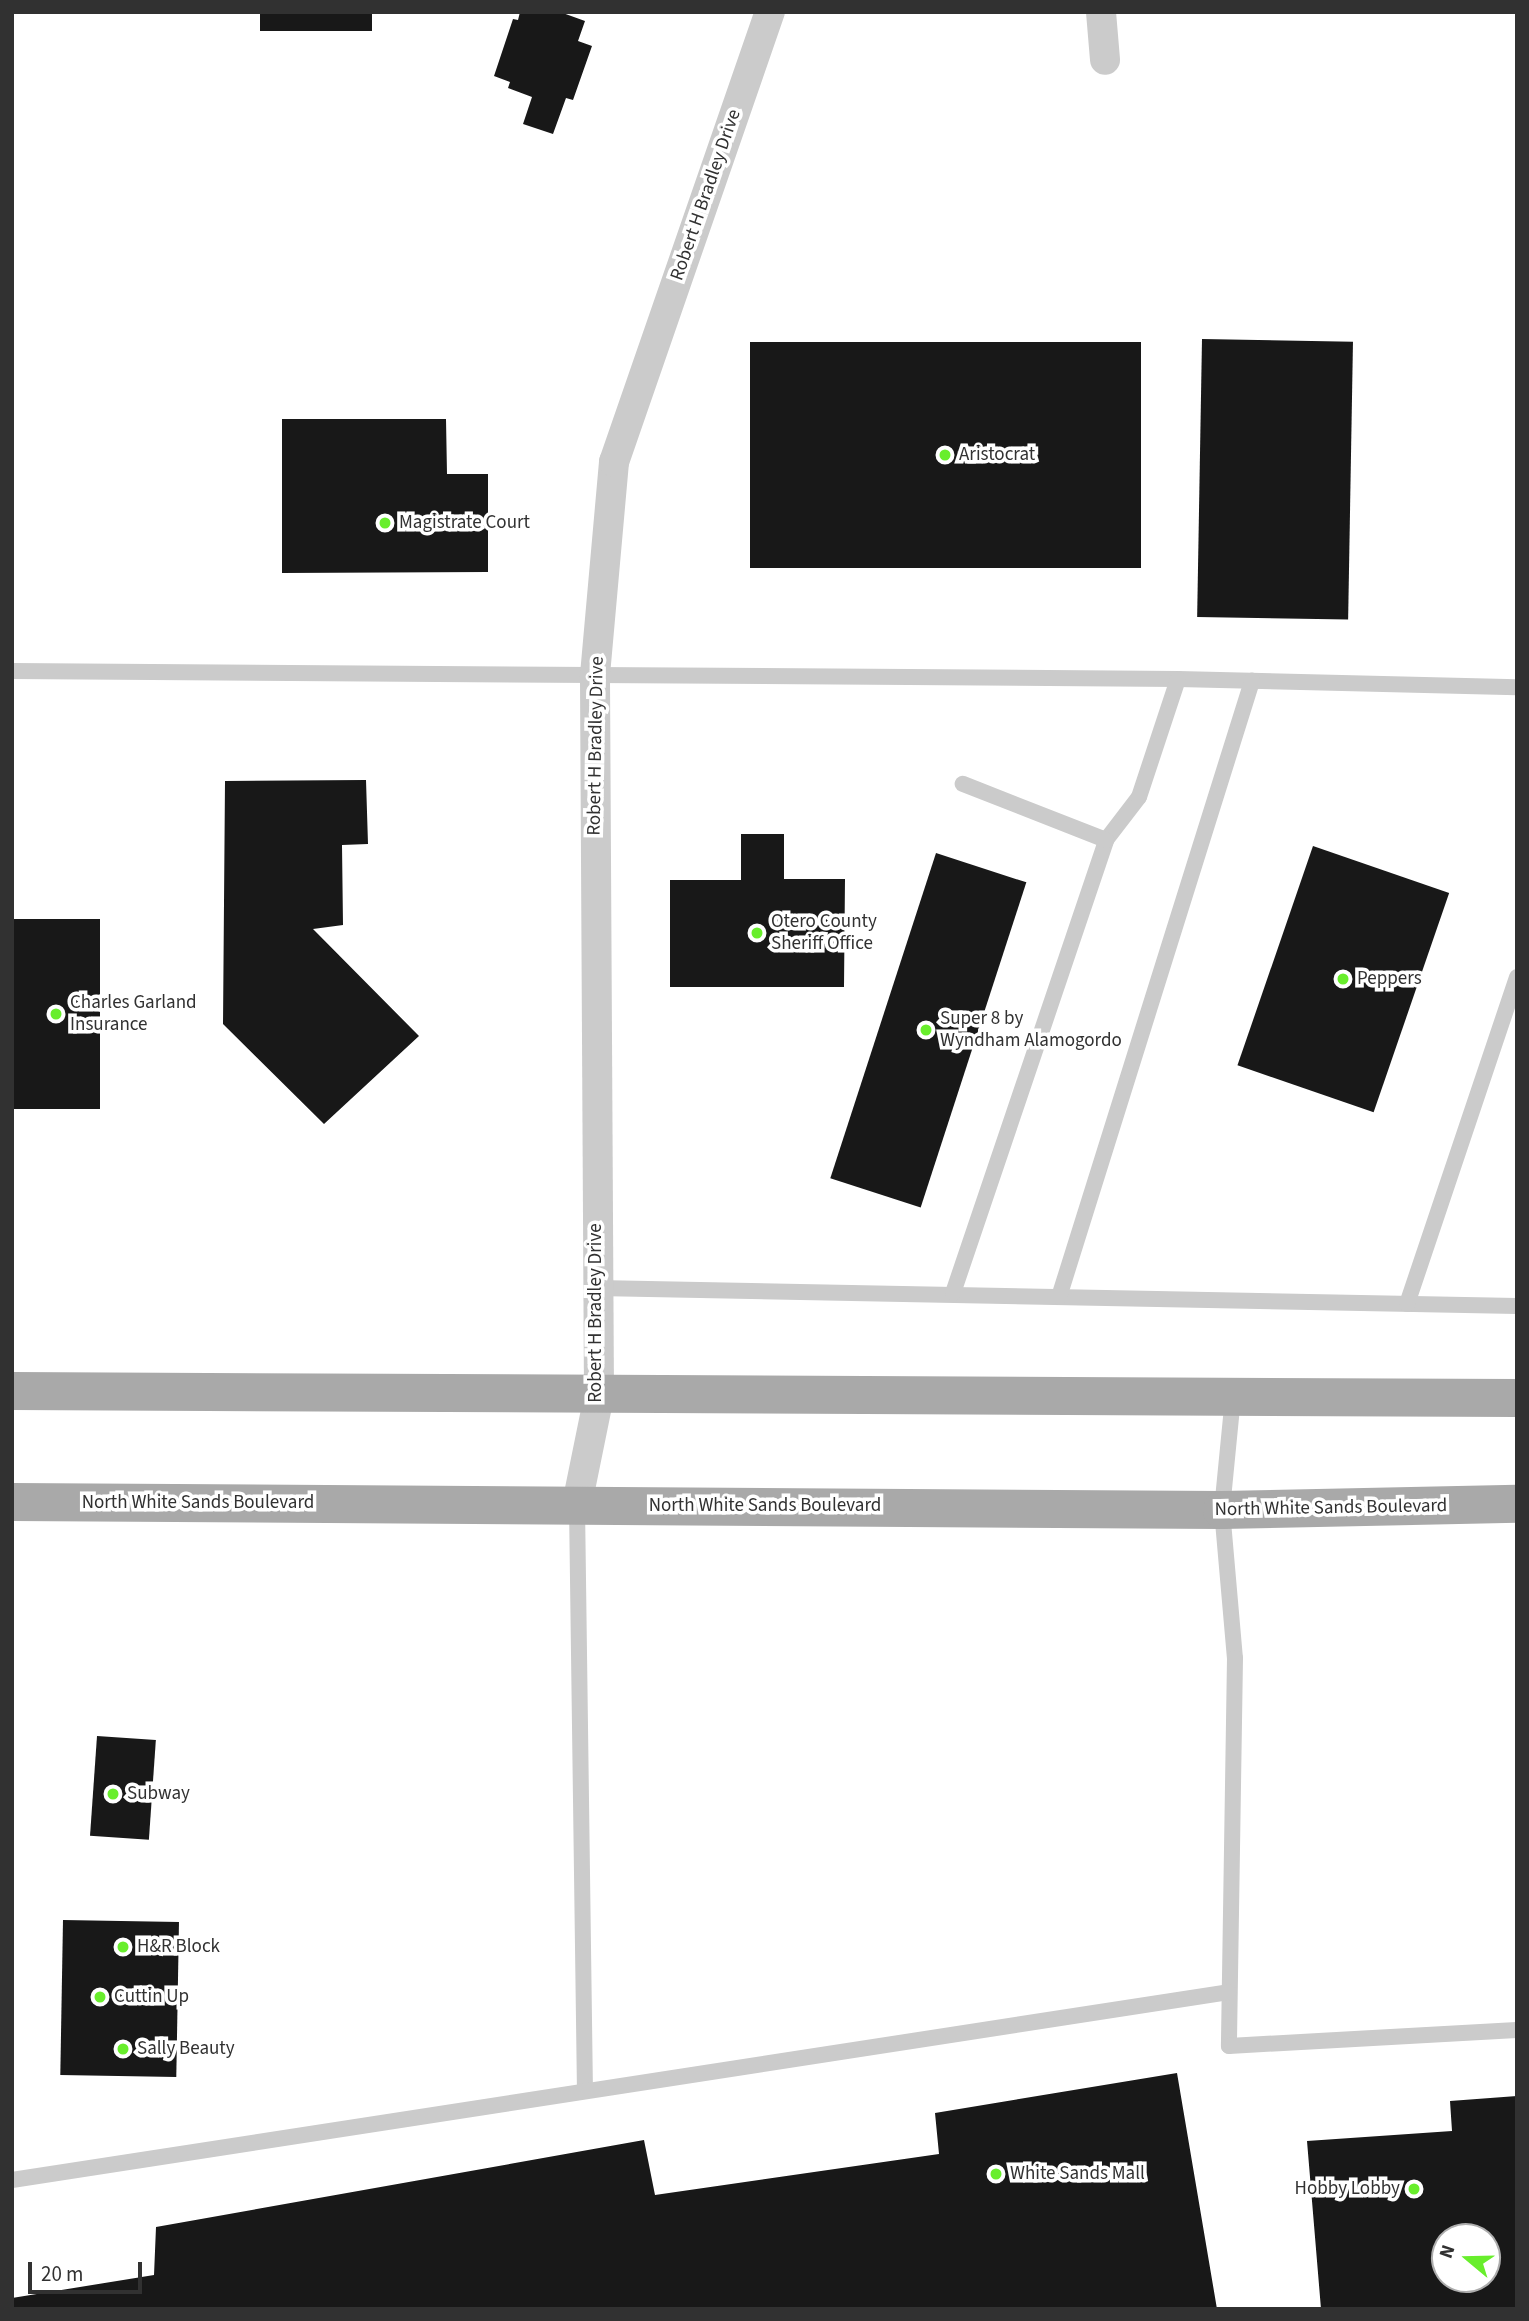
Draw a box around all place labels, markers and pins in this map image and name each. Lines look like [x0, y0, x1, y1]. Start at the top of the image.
place label: Aristocrat [959, 444, 1035, 466]
marker: Aristocrat [937, 447, 953, 463]
place label: Magistrate Court [399, 512, 530, 534]
marker: Magistrate Court [377, 515, 393, 531]
place label: Otero County Sheriff Office [771, 911, 877, 955]
marker: Otero County Sheriff Office [749, 925, 765, 941]
place label: Peppers [1357, 968, 1422, 990]
marker: Peppers [1335, 971, 1351, 987]
place label: Charles Garland Insurance [70, 992, 197, 1036]
marker: Charles Garland Insurance [48, 1006, 64, 1022]
place label: Super 8 by Wyndham Alamogordo [940, 1008, 1122, 1052]
marker: Super 8 by Wyndham Alamogordo [918, 1022, 934, 1038]
place label: Subway [127, 1783, 190, 1805]
marker: Subway [105, 1786, 121, 1802]
place label: H&R Block [137, 1936, 220, 1958]
marker: H&R Block [115, 1939, 131, 1955]
place label: Cuttin Up [114, 1986, 189, 2008]
marker: Cuttin Up [92, 1989, 108, 2005]
place label: Sally Beauty [137, 2038, 235, 2060]
marker: Sally Beauty [115, 2041, 131, 2057]
place label: White Sands Mall [1010, 2163, 1145, 2185]
marker: White Sands Mall [988, 2166, 1004, 2182]
place label: Hobby Lobby [1295, 2178, 1400, 2200]
marker: Hobby Lobby [1406, 2181, 1422, 2197]

